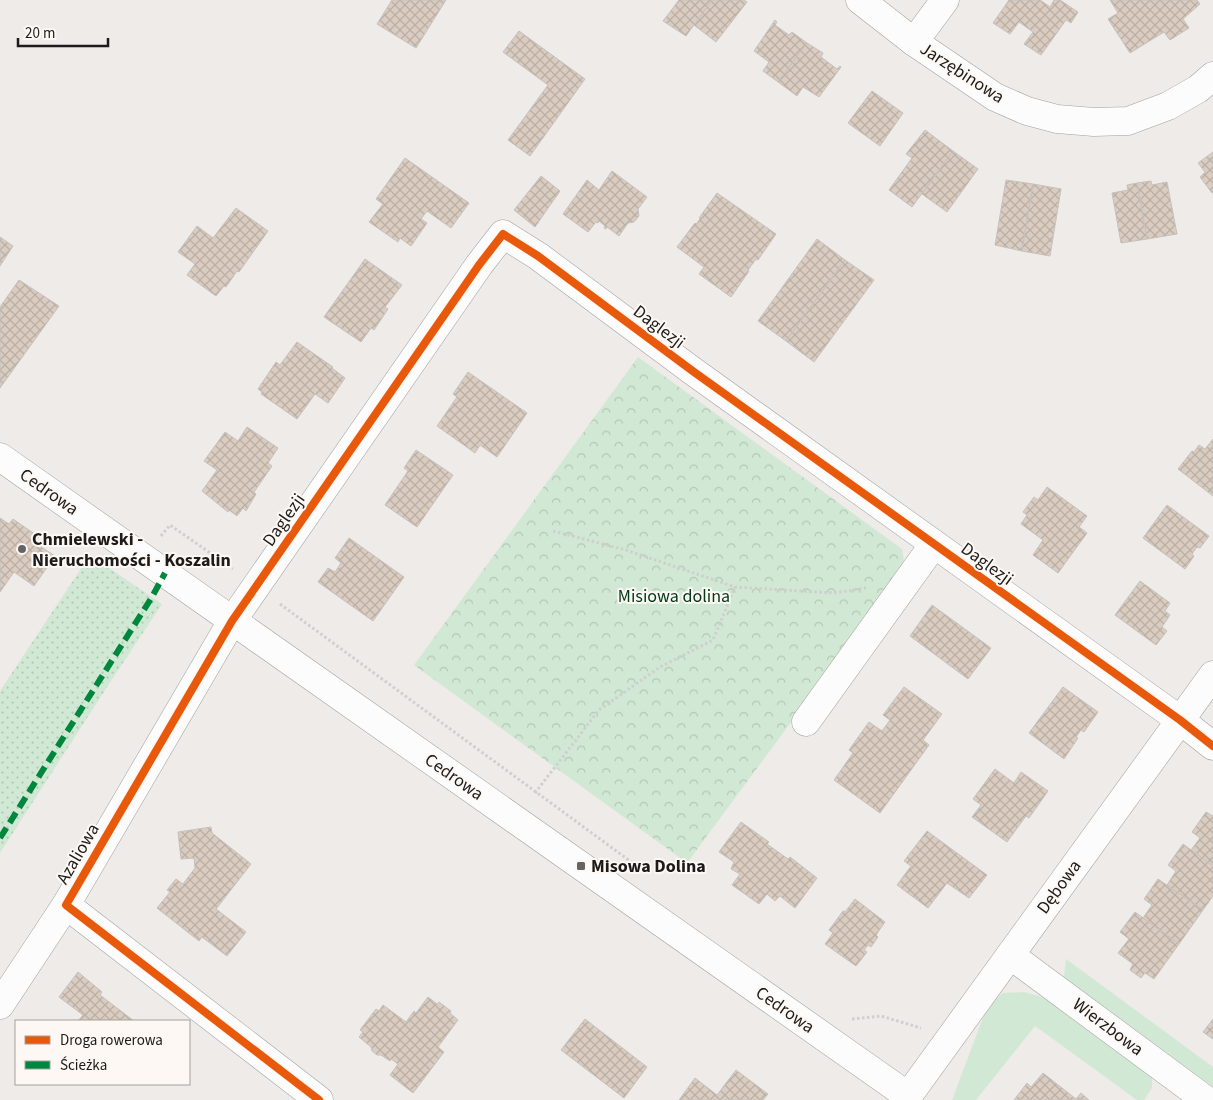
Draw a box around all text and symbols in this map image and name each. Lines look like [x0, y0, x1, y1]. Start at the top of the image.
scale bar [18, 15, 108, 47]
text: 20 m [25, 23, 55, 44]
street label: Jarzębinowa [915, 36, 1009, 110]
street label: Daglezji [628, 299, 690, 355]
street label: Cedrowa [14, 463, 84, 521]
street label: Daglezji [257, 489, 311, 551]
place label: Chmielewski - Nieruchomości - Koszalin [32, 527, 231, 573]
street label: Daglezji [956, 536, 1018, 592]
marker: Chmielewski - Nieruchomości - Koszalin [16, 543, 28, 555]
park label: Misiowa dolina [618, 584, 730, 609]
street label: Cedrowa [419, 748, 489, 806]
street label: Azaliowa [51, 819, 105, 889]
place label: Misowa Dolina [591, 854, 706, 879]
street label: Dębowa [1031, 855, 1087, 919]
marker: Misowa Dolina [575, 860, 587, 872]
street label: Cedrowa [750, 981, 820, 1039]
street label: Wierzbowa [1067, 992, 1149, 1062]
legend [15, 1020, 190, 1085]
text: Droga rowerowa [60, 1030, 163, 1051]
text: Ścieżka [60, 1055, 107, 1076]

